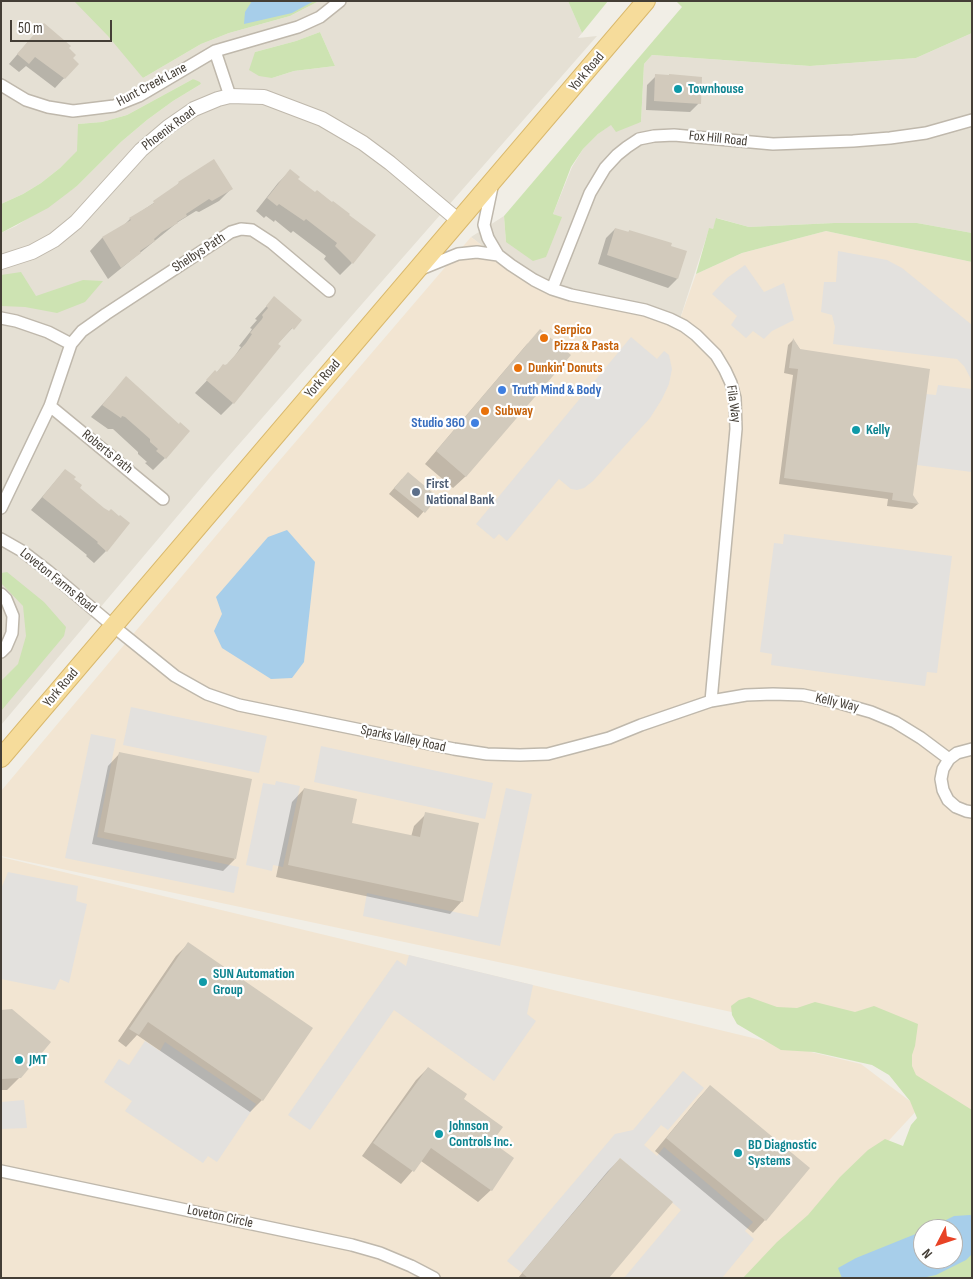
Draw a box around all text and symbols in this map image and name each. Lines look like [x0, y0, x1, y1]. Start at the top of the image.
scale bar [12, 10, 115, 42]
text: 50 m [18, 19, 43, 38]
street label: York Road [566, 49, 608, 95]
street label: Hunt Creek Lane [114, 59, 190, 111]
place label: Townhouse [688, 81, 744, 97]
marker: Townhouse [672, 83, 684, 95]
street label: Phoenix Road [139, 103, 199, 155]
street label: Fox Hill Road [688, 128, 748, 150]
street label: Shelbys Path [169, 230, 229, 276]
place label: Serpico Pizza & Pasta [554, 322, 619, 354]
marker: Serpico Pizza & Pasta [538, 332, 550, 344]
street label: York Road [302, 356, 344, 402]
place label: Dunkin' Donuts [528, 360, 603, 376]
marker: Dunkin' Donuts [512, 362, 524, 374]
place label: Truth Mind & Body [512, 382, 601, 398]
marker: Truth Mind & Body [496, 384, 508, 396]
street label: Fila Way [722, 384, 744, 424]
place label: Subway [495, 403, 533, 419]
marker: Subway [479, 405, 491, 417]
place label: Studio 360 [411, 415, 465, 431]
marker: Studio 360 [469, 417, 481, 429]
place label: Kelly [866, 422, 890, 438]
marker: Kelly [850, 424, 862, 436]
street label: Roberts Path [78, 426, 136, 478]
place label: First National Bank [426, 476, 494, 508]
marker: First National Bank [410, 486, 422, 498]
street label: Loveton Farms Road [16, 545, 100, 617]
street label: York Road [40, 665, 82, 711]
street label: Kelly Way [814, 690, 860, 716]
street label: Sparks Valley Road [359, 722, 447, 756]
place label: SUN Automation Group [213, 966, 294, 999]
marker: SUN Automation Group [197, 976, 209, 988]
place label: JMT [29, 1052, 47, 1068]
marker: JMT [13, 1054, 25, 1066]
place label: Johnson Controls Inc. [449, 1118, 512, 1150]
marker: Johnson Controls Inc. [433, 1128, 445, 1140]
place label: BD Diagnostic Systems [748, 1137, 817, 1170]
marker: BD Diagnostic Systems [732, 1147, 744, 1159]
street label: Loveton Circle [186, 1202, 254, 1232]
north arrow [913, 1219, 963, 1269]
text: N [918, 1245, 936, 1262]

